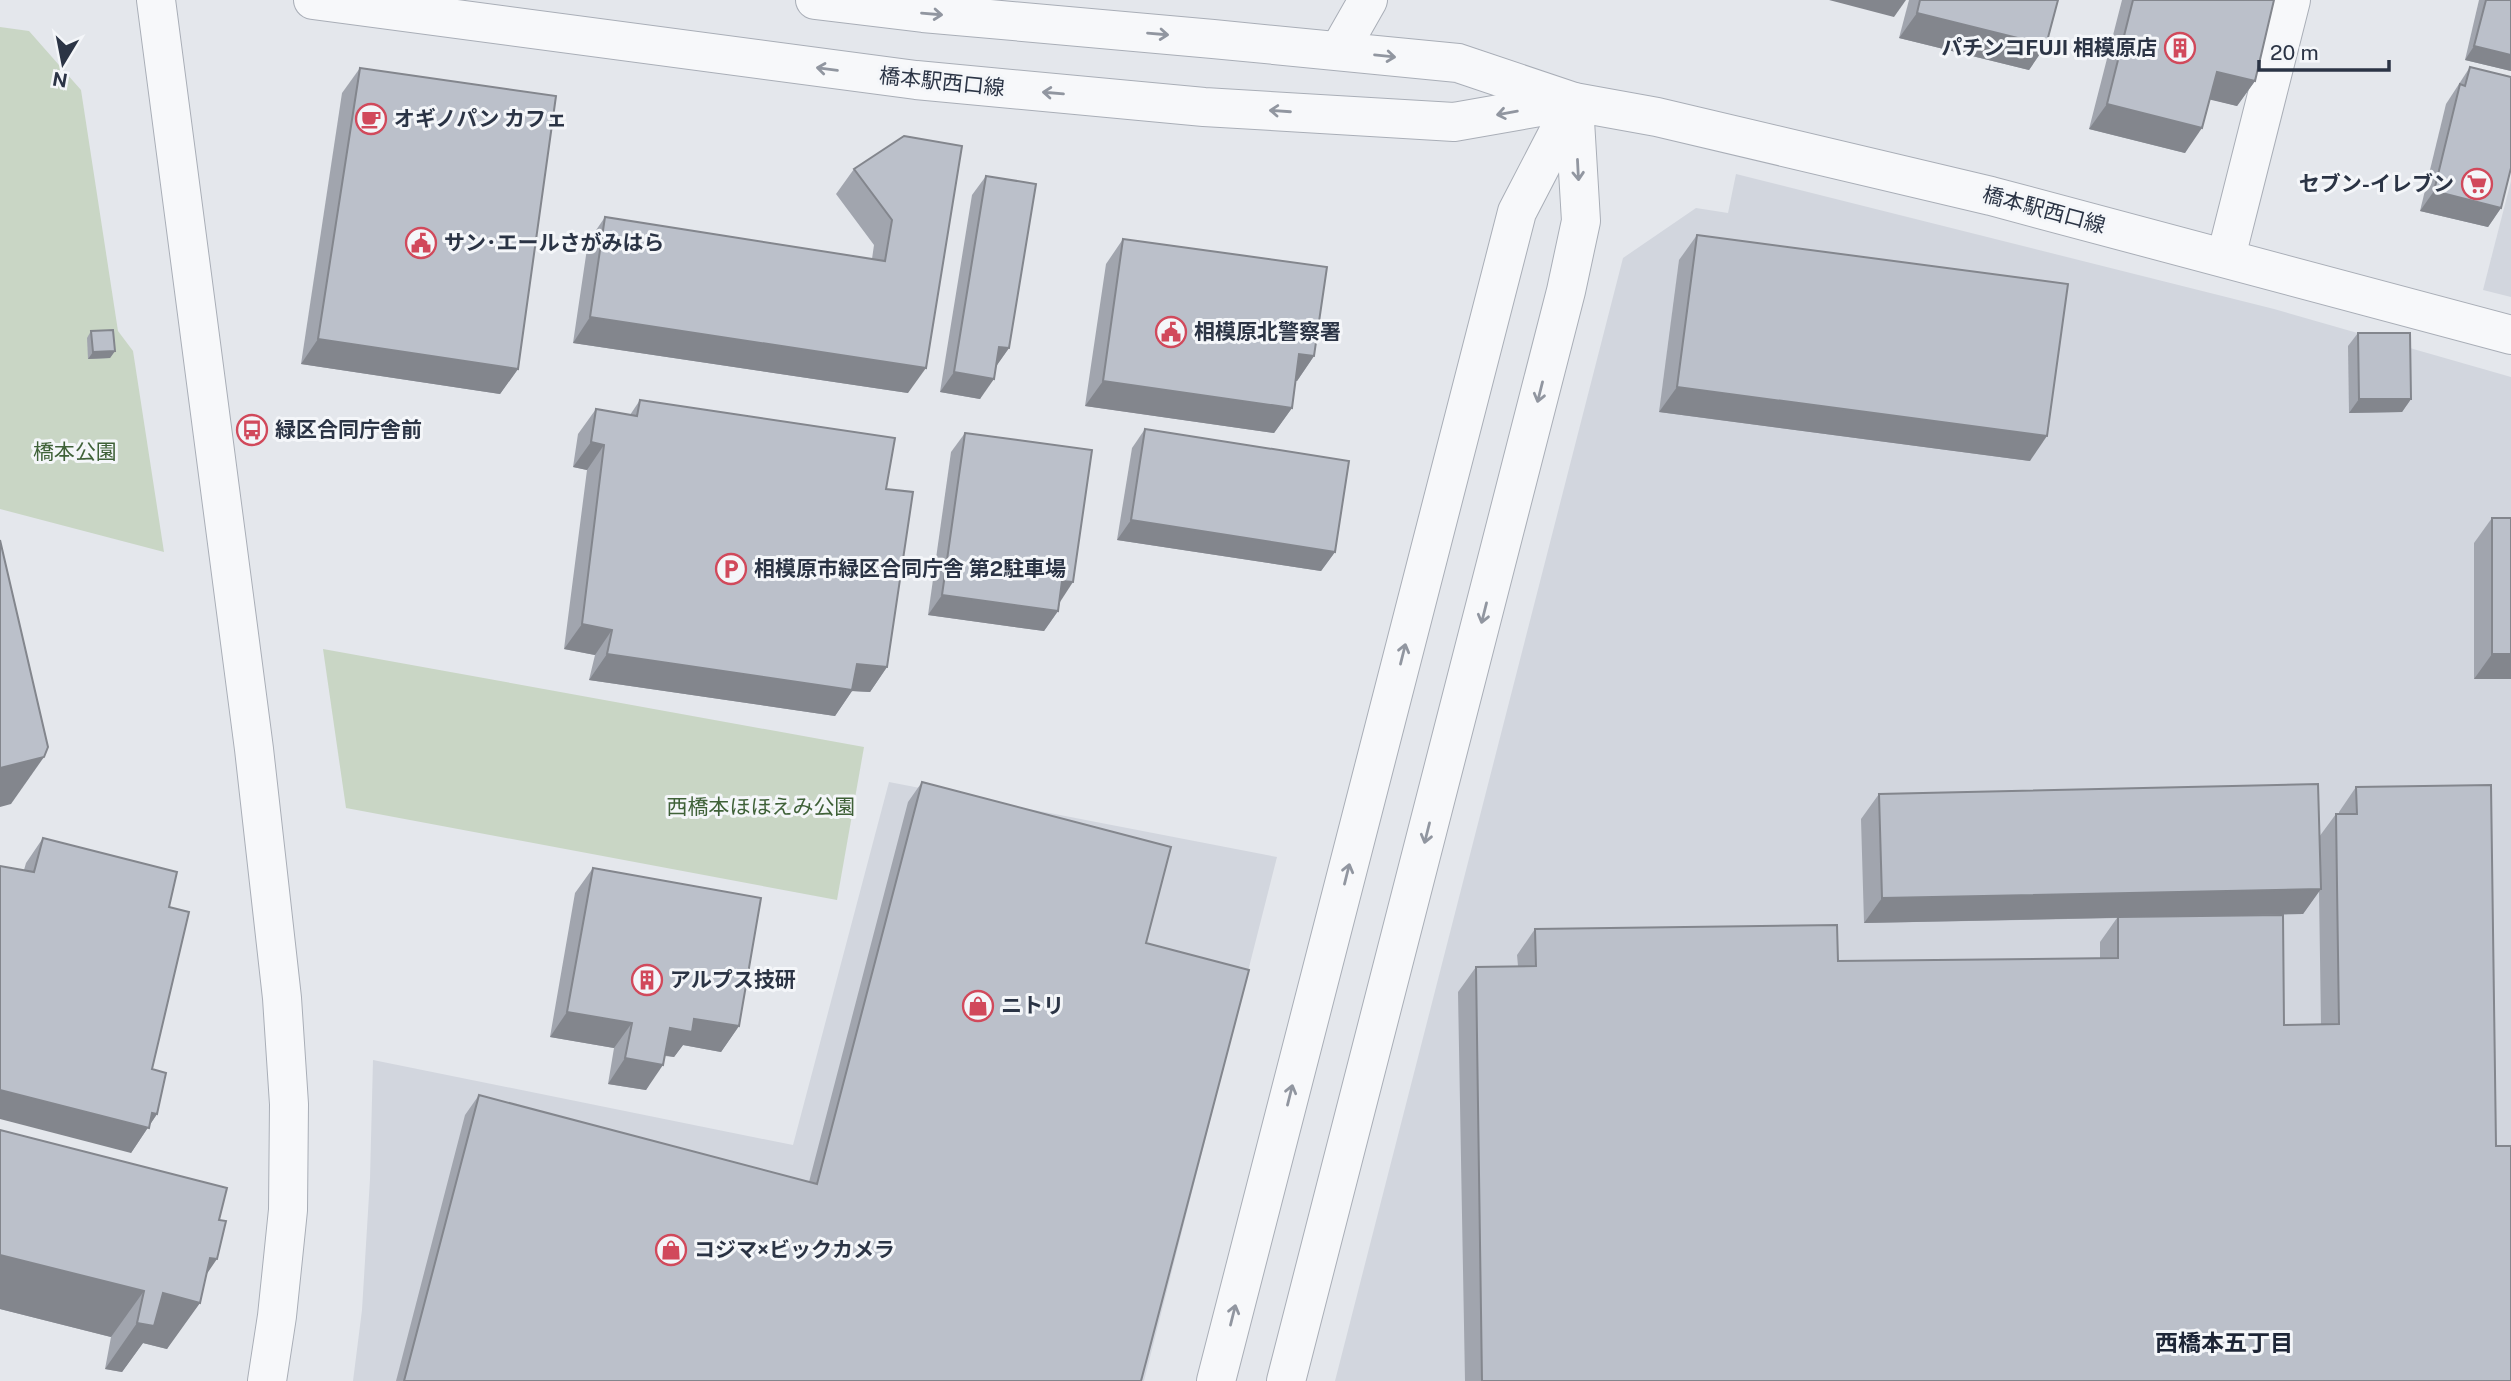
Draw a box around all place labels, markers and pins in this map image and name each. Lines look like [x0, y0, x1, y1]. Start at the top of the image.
building icon: パチンコFUJI 相模原店 [2163, 31, 2197, 65]
place label: パチンコFUJI 相模原店 [1941, 35, 2157, 60]
cafe icon: オギノパン カフェ [354, 102, 388, 136]
place label: オギノパン カフェ [394, 106, 567, 131]
supermarket icon: セブン-イレブン [2460, 167, 2494, 201]
place label: セブン-イレブン [2299, 171, 2454, 196]
public building icon: サン･エールさがみはら [404, 226, 438, 260]
place label: サン･エールさがみはら [444, 230, 665, 255]
public building icon: 相模原北警察署 [1154, 315, 1188, 349]
place label: 相模原北警察署 [1194, 319, 1341, 344]
bus stop icon: 緑区合同庁舎前 [235, 413, 269, 447]
place label: 緑区合同庁舎前 [275, 417, 422, 442]
parking icon: 相模原市緑区合同庁舎 第2駐車場 [714, 552, 748, 586]
place label: 相模原市緑区合同庁舎 第2駐車場 [754, 556, 1066, 581]
building icon: アルプス技研 [630, 963, 664, 997]
place label: アルプス技研 [670, 967, 796, 992]
shop icon: ニトリ [961, 989, 995, 1023]
place label: ニトリ [1001, 993, 1064, 1018]
shop icon: コジマ×ビックカメラ [654, 1233, 688, 1267]
place label: コジマ×ビックカメラ [694, 1237, 895, 1262]

